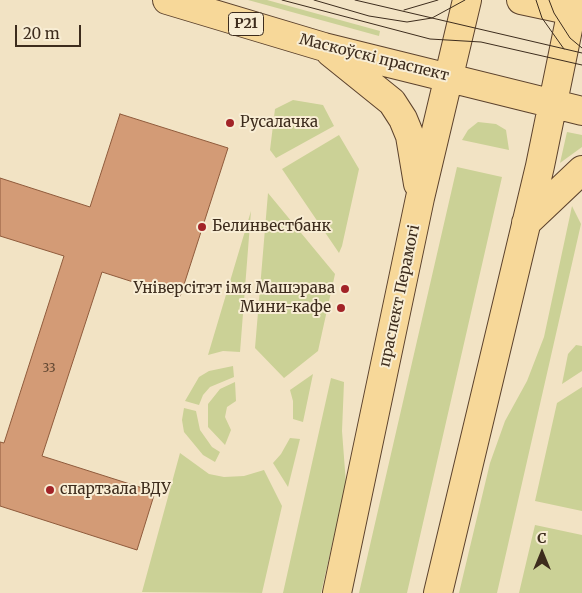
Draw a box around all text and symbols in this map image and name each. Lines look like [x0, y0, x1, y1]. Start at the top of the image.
road number: Р21 [228, 12, 264, 36]
scale bar [18, 15, 84, 47]
text: 20 m [23, 24, 60, 43]
street label: Маскоўскі праспект [297, 31, 451, 85]
place label: Русалачка [240, 114, 318, 132]
marker: Русалачка [224, 117, 236, 129]
place label: Белинвестбанк [212, 218, 331, 236]
marker: Белинвестбанк [196, 221, 208, 233]
street label: праспект Перамогі [376, 223, 424, 369]
place label: Універсітэт імя Машэрава [133, 280, 335, 298]
marker: Універсітэт імя Машэрава [339, 283, 351, 295]
place label: Мини-кафе [240, 299, 331, 317]
marker: Мини-кафе [335, 302, 347, 314]
house number: 33 [42, 362, 56, 376]
place label: спартзала ВДУ [60, 481, 171, 499]
marker: спартзала ВДУ [44, 484, 56, 496]
north arrow [517, 528, 567, 578]
text: С [537, 529, 547, 547]

